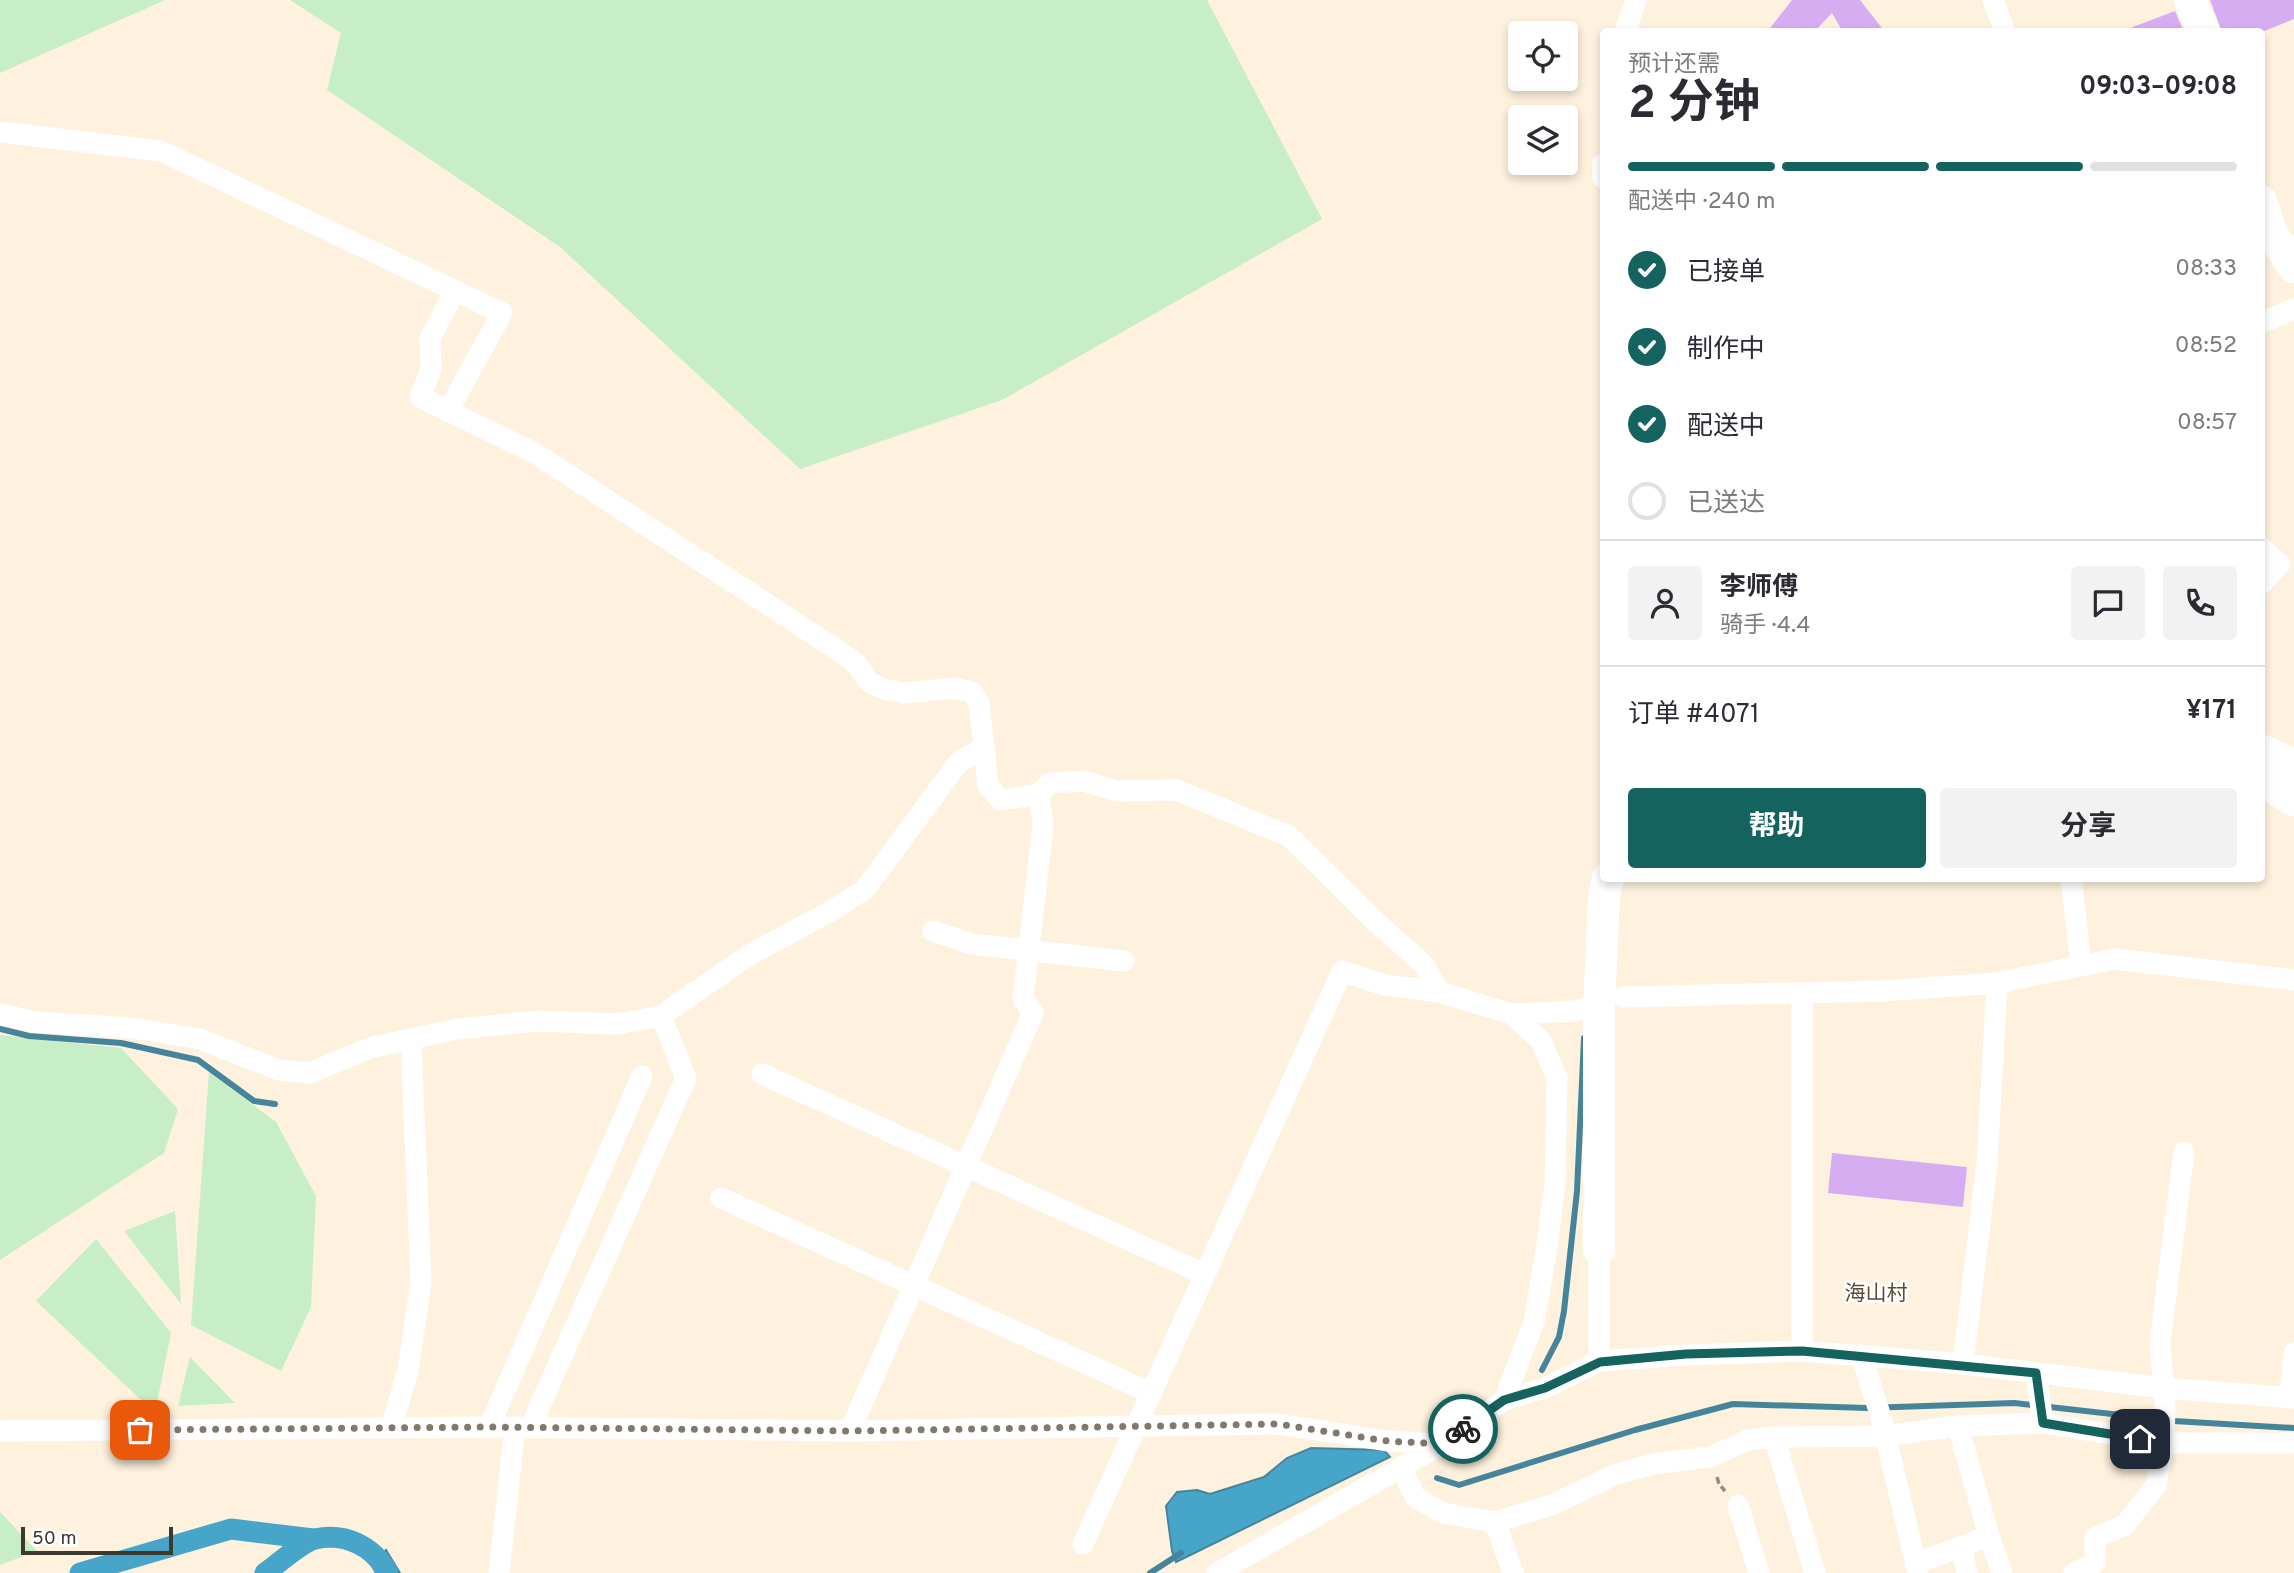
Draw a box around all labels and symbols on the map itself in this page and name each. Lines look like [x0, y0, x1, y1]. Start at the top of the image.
district label: 海山村 [1845, 1281, 1908, 1308]
courier [1428, 1394, 1498, 1464]
pin [110, 1400, 170, 1460]
pin [2110, 1409, 2170, 1469]
scale bar [21, 1524, 173, 1556]

